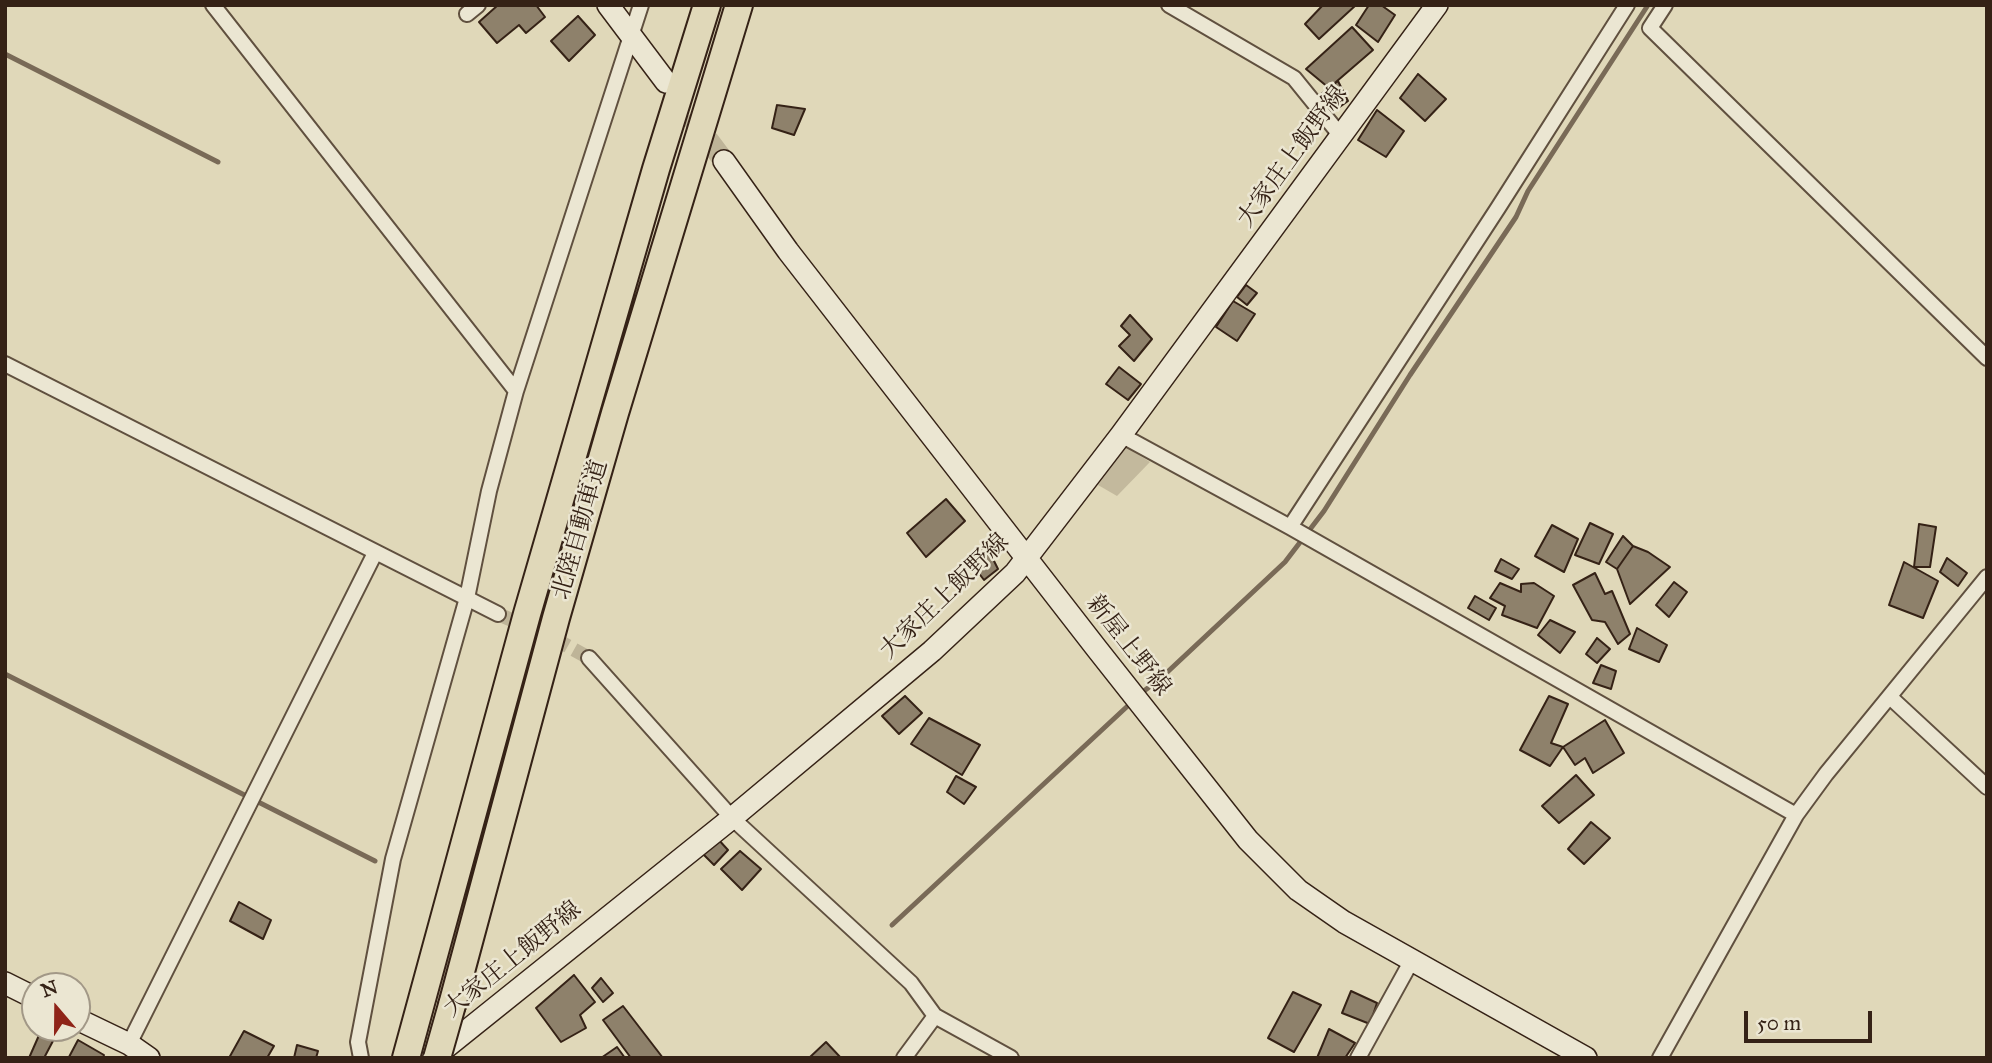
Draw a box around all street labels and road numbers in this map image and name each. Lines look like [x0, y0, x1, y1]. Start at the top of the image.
street label: 大家庄上飯野線 [1232, 81, 1354, 233]
street label: 北陸自動車道 [547, 457, 615, 603]
street label: 大家庄上飯野線 [875, 528, 1015, 666]
street label: 新屋上野線 [1080, 590, 1176, 702]
street label: 大家庄上飯野線 [439, 896, 587, 1024]

